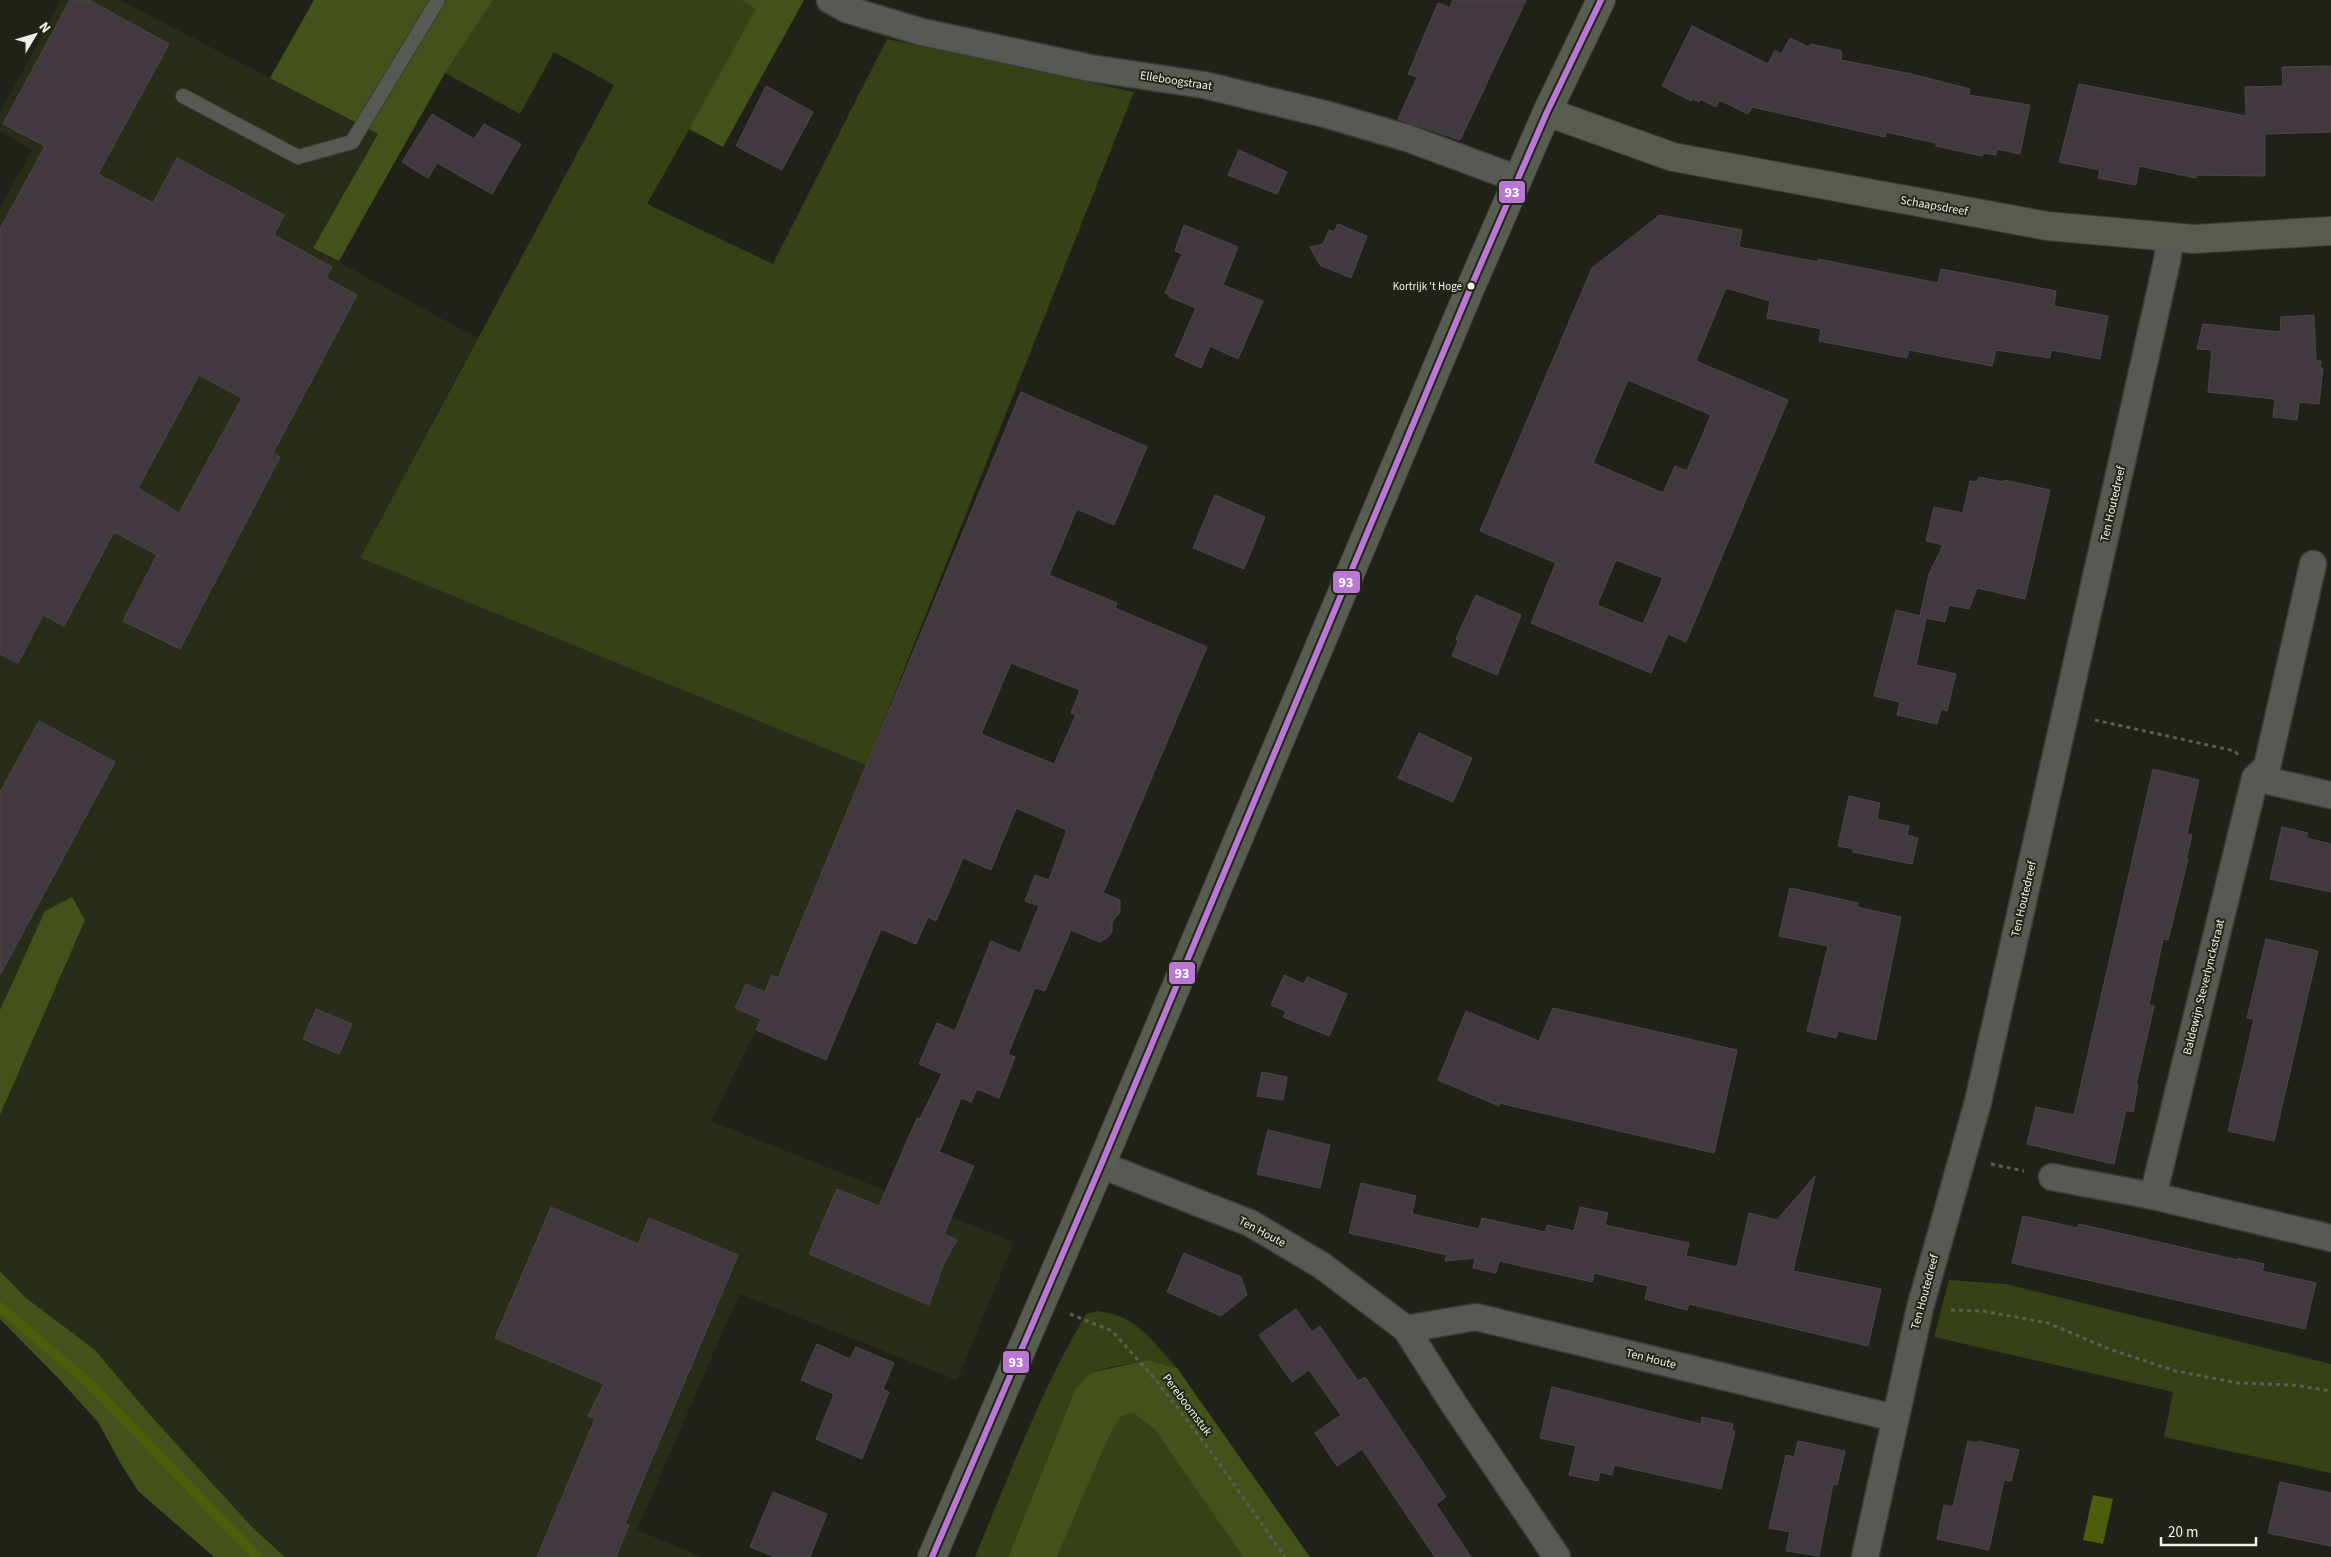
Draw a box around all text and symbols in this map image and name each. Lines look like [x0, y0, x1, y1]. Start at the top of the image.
north arrow [10, 10, 60, 60]
text: N [34, 18, 55, 37]
street label: Elleboogstraat [1139, 67, 1213, 95]
line badge: 93 [1498, 180, 1526, 204]
text: 93 [1505, 183, 1519, 203]
street label: Schaapsdreef [1899, 192, 1970, 220]
place label: Kortrijk 't Hoge [1393, 279, 1463, 294]
marker: Kortrijk 't Hoge [1466, 281, 1476, 291]
street label: Ten Houtedreef [2096, 464, 2130, 544]
line badge: 93 [1332, 570, 1361, 594]
text: 93 [1339, 573, 1353, 593]
street label: Ten Houtedreef [2007, 859, 2041, 939]
street label: Baldewijn Steverlynckstraat [2179, 917, 2229, 1057]
line badge: 93 [1168, 961, 1196, 985]
text: 93 [1175, 964, 1189, 984]
street label: Ten Houte [1235, 1212, 1289, 1252]
street label: Ten Houtedreef [1907, 1252, 1943, 1332]
street label: Ten Houte [1624, 1345, 1678, 1373]
line badge: 93 [1002, 1350, 1030, 1374]
text: 93 [1009, 1353, 1023, 1373]
street label: Pereboomstuk [1158, 1371, 1216, 1439]
scale bar [2161, 1514, 2256, 1546]
text: 20 m [2168, 1522, 2198, 1543]

